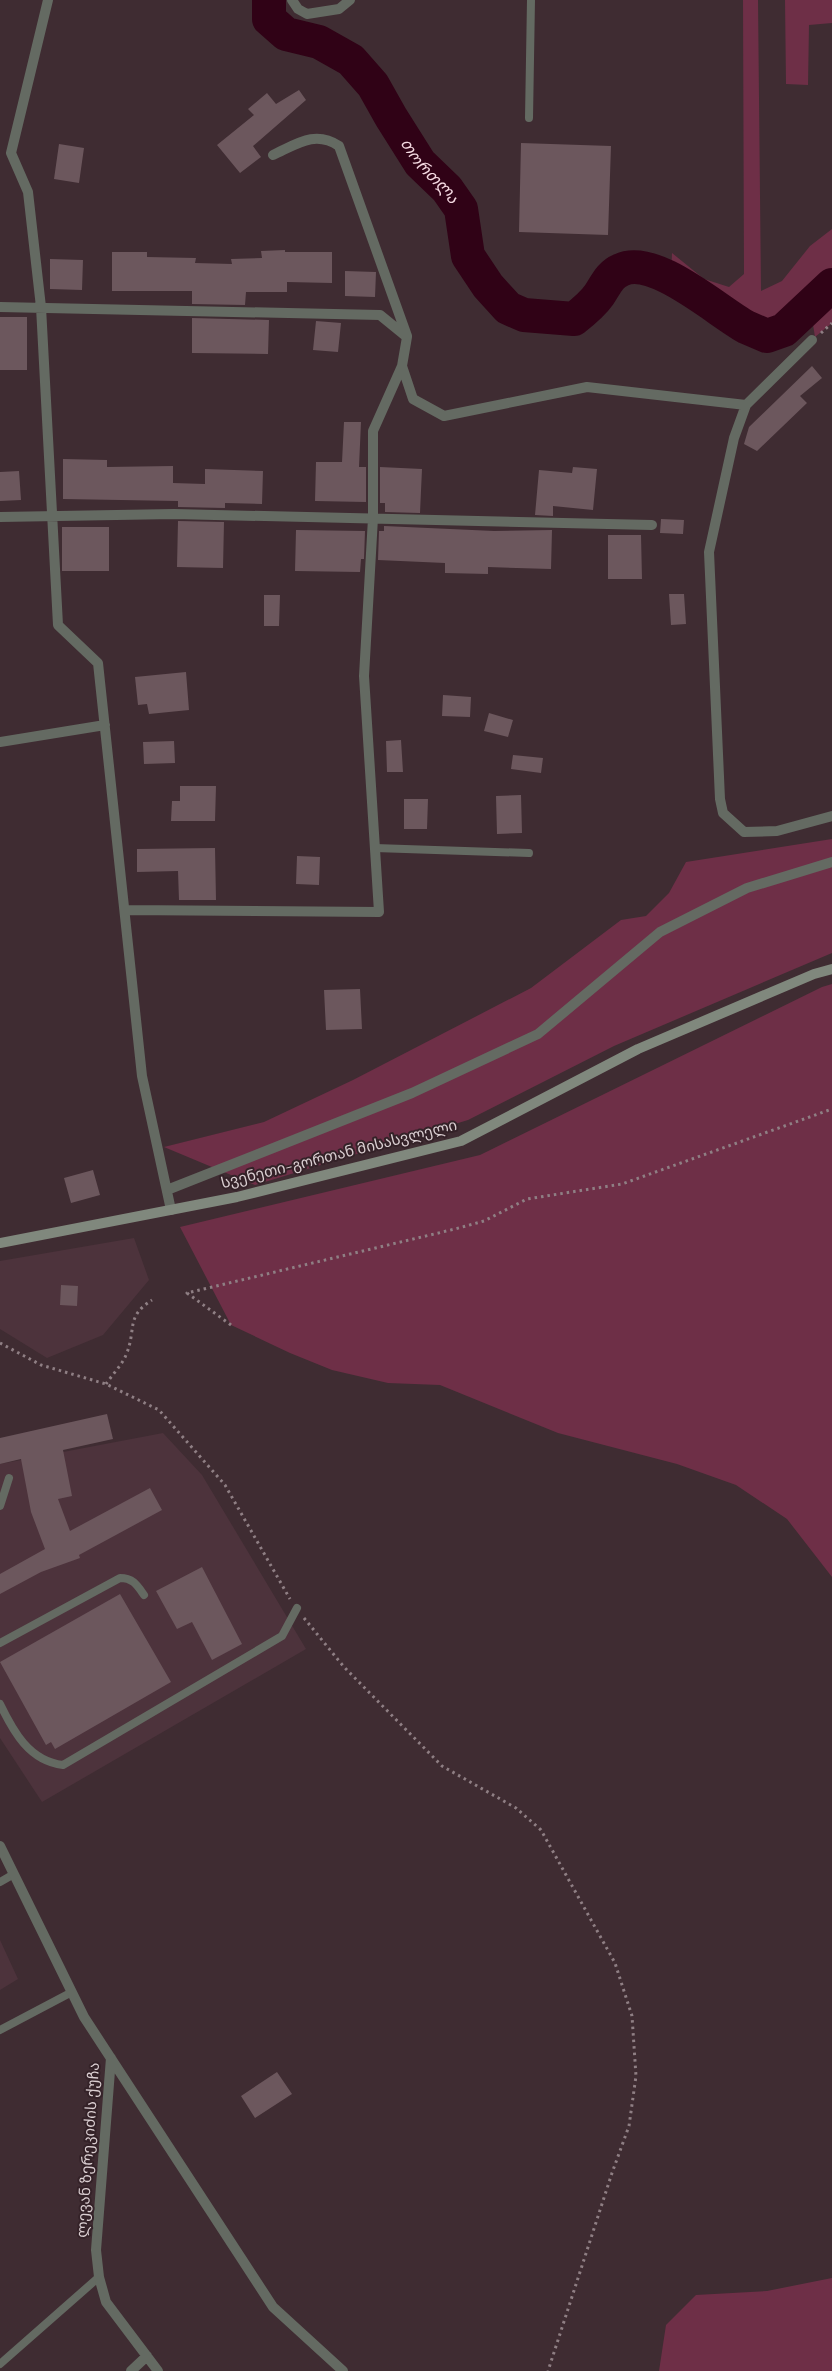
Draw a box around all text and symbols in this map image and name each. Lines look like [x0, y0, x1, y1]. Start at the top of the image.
water label: თორთლა [397, 134, 465, 207]
street label: სვენეთი-გორთან მისასვლელი [219, 1114, 459, 1192]
street label: ლევან ზერეკიძის ქუჩა [71, 2062, 103, 2238]

